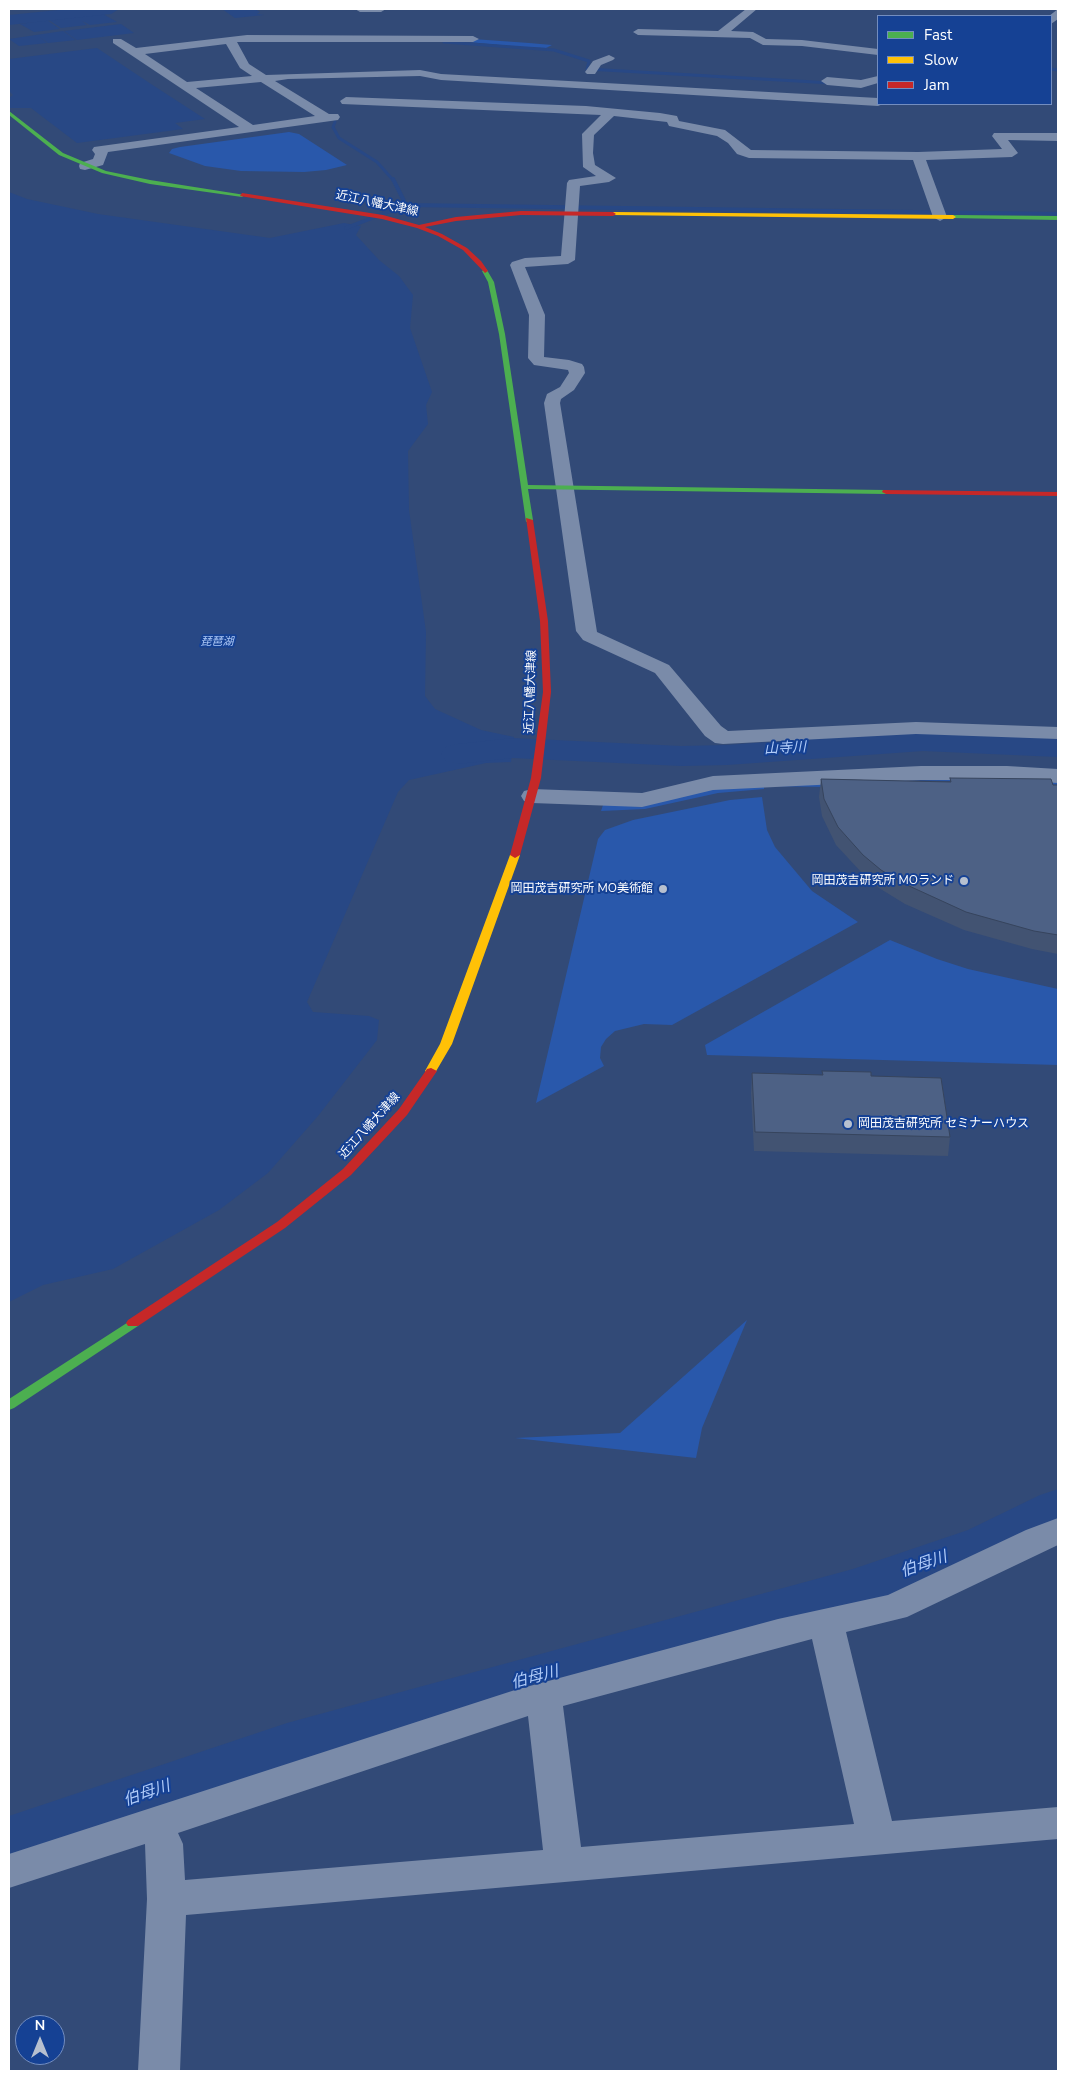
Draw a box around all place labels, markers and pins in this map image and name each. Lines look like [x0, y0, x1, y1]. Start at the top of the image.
place label: 岡田茂吉研究所 MOランド [811, 874, 954, 888]
marker: 岡田茂吉研究所 MOランド [958, 875, 970, 887]
place label: 岡田茂吉研究所 MO美術館 [510, 882, 653, 896]
marker: 岡田茂吉研究所 MO美術館 [657, 883, 669, 895]
place label: 岡田茂吉研究所 セミナーハウス [858, 1117, 1029, 1131]
marker: 岡田茂吉研究所 セミナーハウス [842, 1118, 854, 1130]

